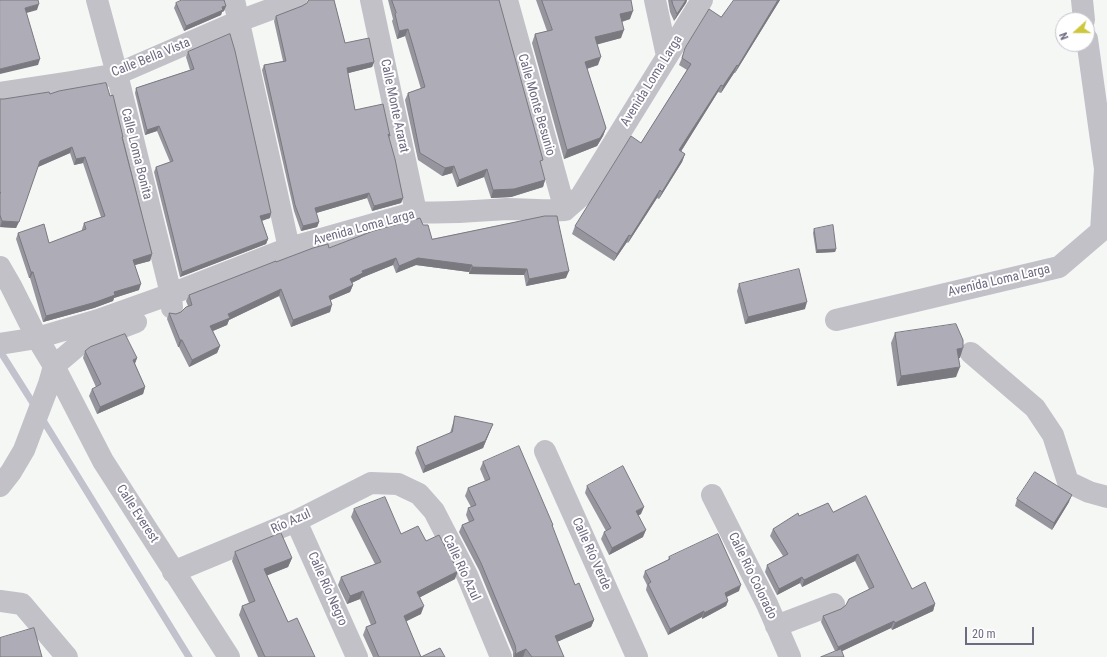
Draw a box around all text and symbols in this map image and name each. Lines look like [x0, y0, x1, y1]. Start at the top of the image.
north arrow [1055, 12, 1095, 52]
text: N [1057, 31, 1072, 42]
street label: Avenida Loma Larga [618, 33, 686, 129]
street label: Calle Bella Vista [109, 35, 193, 81]
street label: Calle Monte Besunio [514, 52, 558, 158]
street label: Calle Monte Ararat [376, 58, 412, 154]
street label: Calle Loma Bonita [117, 107, 155, 201]
street label: Avenida Loma Larga [312, 207, 416, 249]
street label: Avenida Loma Larga [946, 262, 1052, 300]
street label: Calle Everest [112, 482, 162, 546]
street label: Río Azul [269, 506, 313, 538]
street label: Calle Río Verde [568, 515, 614, 593]
street label: Calle Río Colorado [724, 530, 780, 622]
street label: Calle Río Azul [439, 533, 483, 603]
street label: Calle Río Negro [304, 550, 350, 628]
scale bar [967, 619, 1036, 645]
text: 20 m [972, 627, 996, 641]

